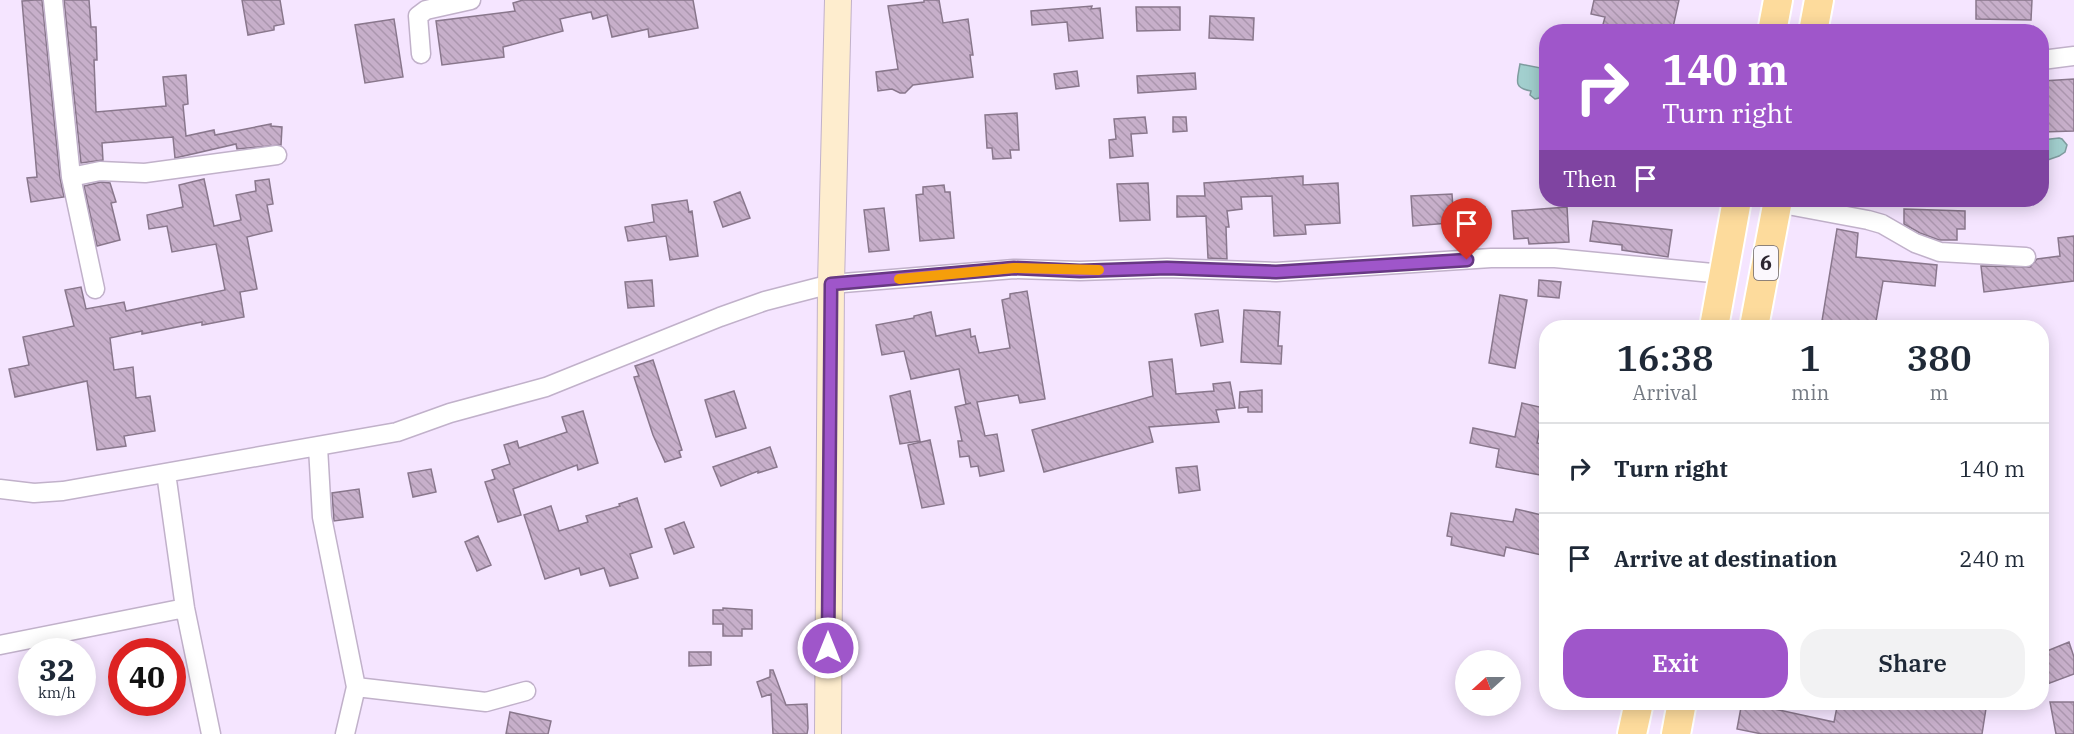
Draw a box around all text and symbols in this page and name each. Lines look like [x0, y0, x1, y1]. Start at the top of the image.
text: 140 m [1662, 42, 1788, 97]
icon: right [1563, 48, 1641, 126]
text: Turn right [1662, 95, 1793, 130]
icon: arrive [1629, 162, 1662, 195]
text: Then [1563, 164, 1617, 193]
pin [1441, 198, 1492, 260]
icon: arrive [1450, 207, 1483, 240]
road number: 6 [1754, 246, 1778, 280]
text: 16:38 [1616, 334, 1714, 381]
text: 1 [1799, 334, 1821, 381]
text: 380 [1907, 334, 1972, 381]
text: Arrival [1632, 379, 1698, 406]
text: min [1791, 379, 1829, 406]
text: m [1930, 379, 1949, 406]
icon: right [1563, 452, 1596, 485]
text: Turn right [1614, 454, 1728, 483]
text: 140 m [1959, 454, 2025, 483]
icon: arrive [1563, 542, 1596, 575]
text: Arrive at destination [1614, 544, 1837, 573]
text: 240 m [1959, 544, 2025, 573]
position arrow [796, 616, 860, 680]
button: Exit [1563, 629, 1788, 698]
button: Share [1800, 629, 2025, 698]
speed limit sign: 40 [108, 638, 186, 716]
text: 32 [39, 650, 75, 689]
north arrow [1455, 650, 1521, 716]
map controls [1455, 650, 1521, 716]
text: km/h [38, 683, 76, 702]

